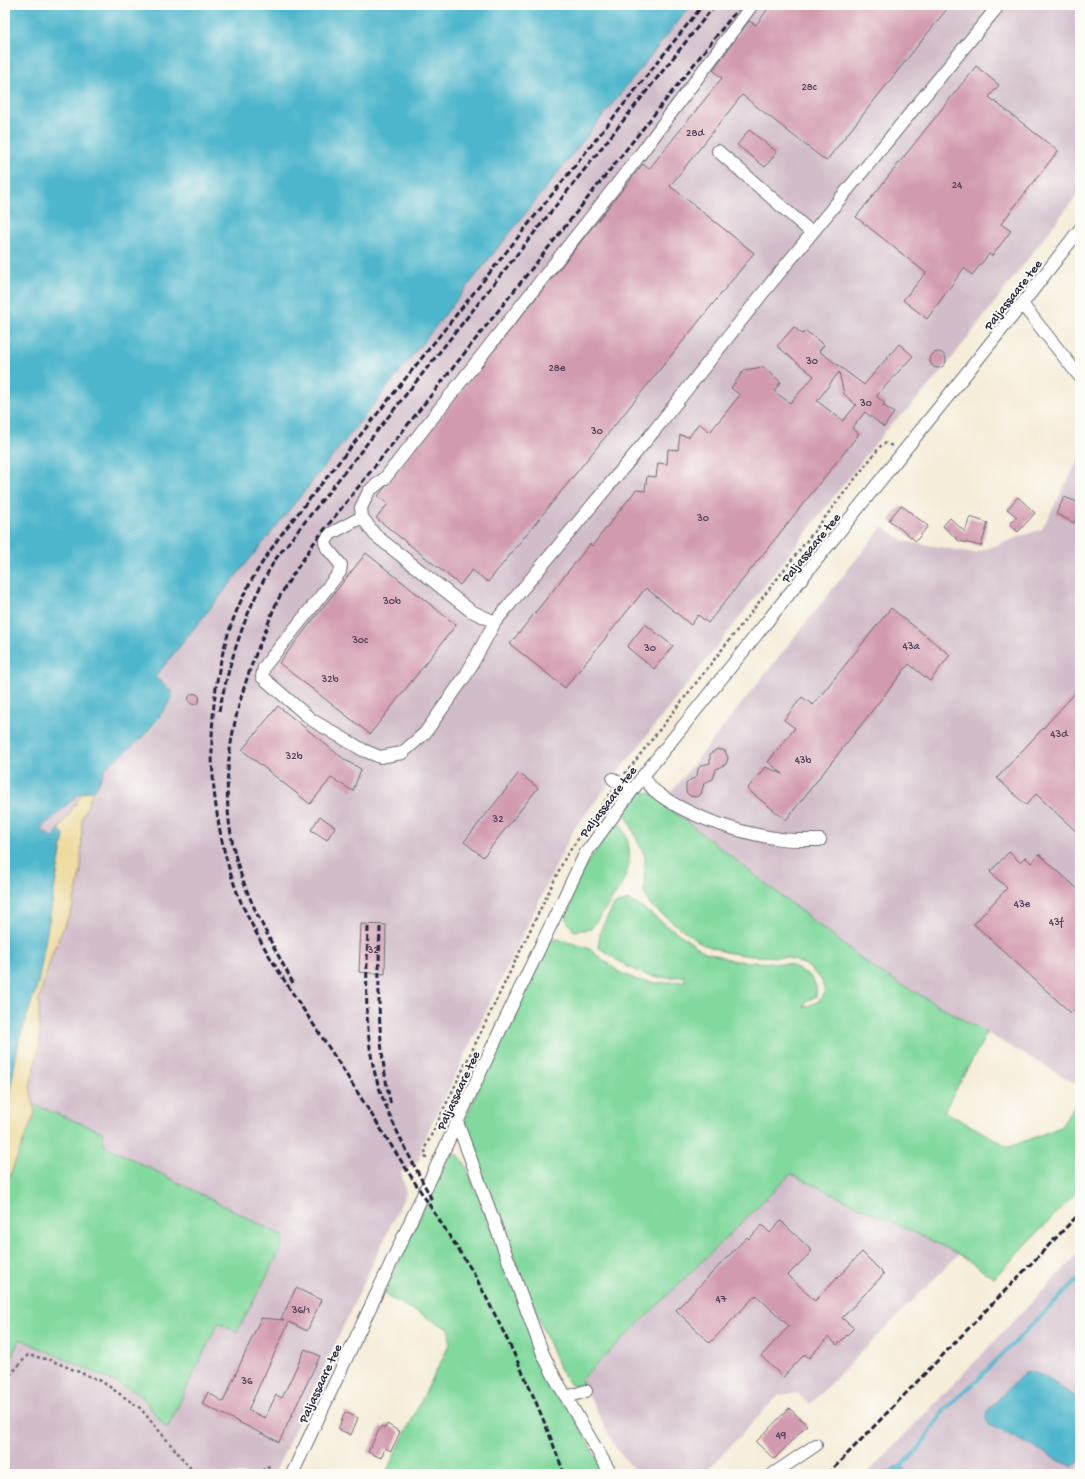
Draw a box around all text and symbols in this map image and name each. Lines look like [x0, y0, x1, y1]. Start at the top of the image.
house number: 28c [801, 82, 818, 94]
house number: 28d [686, 128, 705, 140]
house number: 24 [952, 180, 963, 192]
street label: Paljassaare tee [981, 257, 1046, 335]
house number: 30 [805, 356, 818, 368]
house number: 28e [548, 363, 566, 375]
house number: 30 [859, 398, 872, 410]
house number: 30 [590, 426, 603, 438]
street label: Paljassaare tee [779, 510, 845, 587]
house number: 30 [696, 513, 709, 525]
house number: 30b [382, 596, 401, 608]
house number: 30c [351, 635, 369, 647]
house number: 43a [902, 641, 920, 653]
house number: 30 [643, 643, 656, 655]
house number: 32b [321, 674, 339, 686]
house number: 43d [1050, 729, 1069, 741]
house number: 32b [285, 751, 303, 763]
house number: 43b [795, 755, 812, 767]
street label: Paljassaare tee [577, 764, 641, 842]
house number: 32 [491, 814, 504, 826]
house number: 43e [1014, 899, 1031, 911]
house number: 43f [1049, 916, 1065, 929]
house number: 32 [366, 945, 379, 957]
street label: Paljassaare tee [434, 1049, 484, 1134]
house number: 47 [716, 1294, 727, 1306]
house number: 36/1 [291, 1305, 310, 1317]
street label: Paljassaare tee [296, 1342, 346, 1427]
house number: 36 [240, 1376, 253, 1388]
house number: 49 [776, 1430, 787, 1442]

